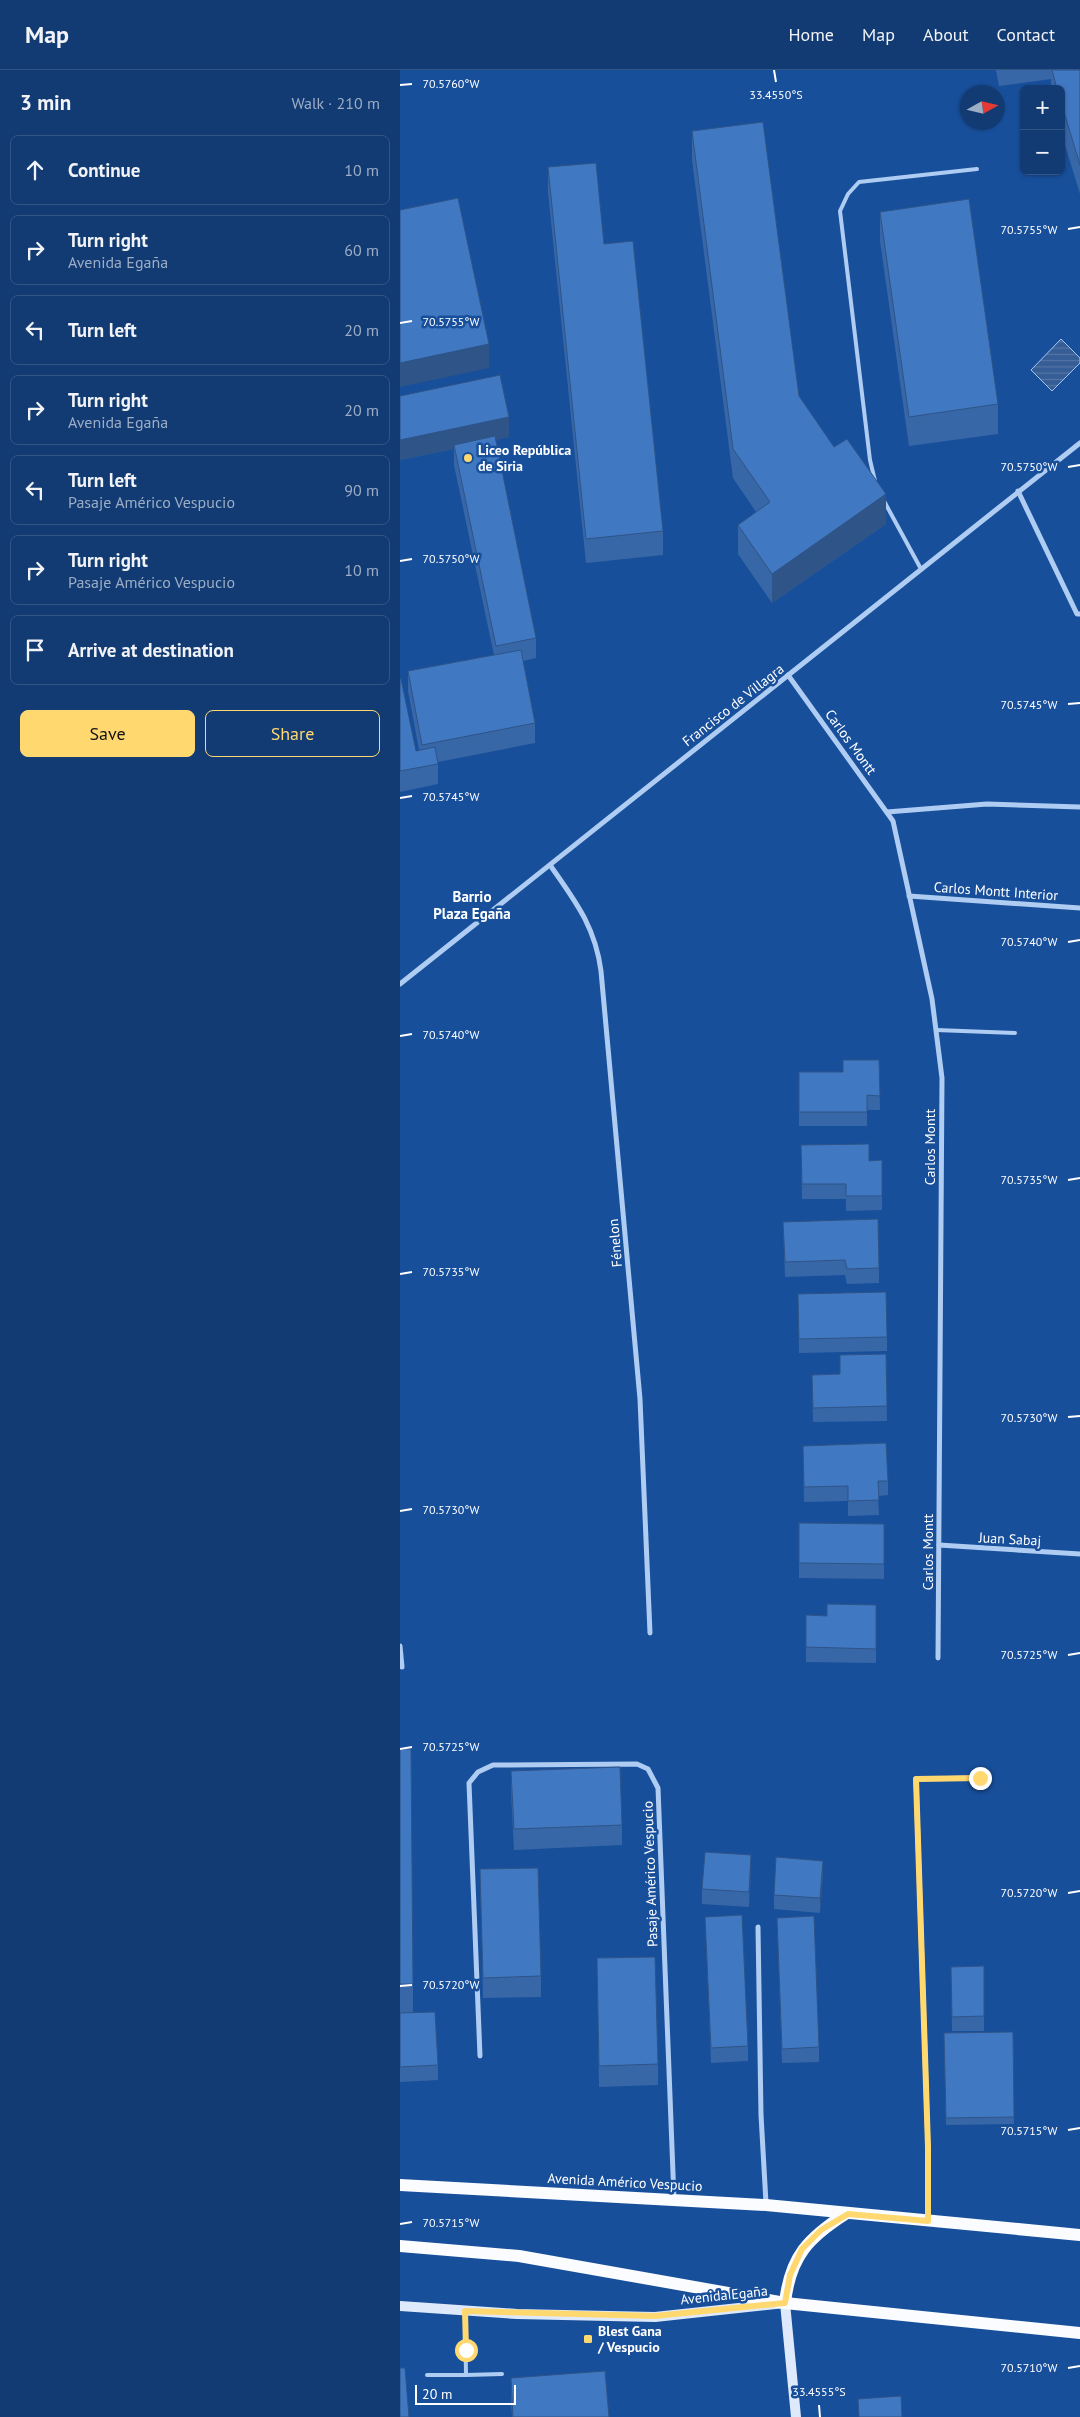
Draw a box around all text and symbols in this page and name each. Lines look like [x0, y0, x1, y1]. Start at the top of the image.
text: Map [25, 19, 69, 50]
text: Home [788, 23, 834, 46]
text: Map [862, 23, 895, 46]
text: About [923, 23, 969, 46]
text: Contact [997, 23, 1055, 46]
text: 70.5760°W [423, 76, 479, 91]
north arrow [960, 85, 1005, 130]
map controls [1020, 85, 1065, 175]
button: + [1020, 85, 1065, 130]
text: 33.4550°S [749, 87, 803, 102]
text: 3 min [20, 89, 71, 116]
text: Walk · 210 m [291, 93, 380, 113]
button: − [1020, 130, 1065, 175]
icon: ahead [21, 156, 49, 184]
text: Continue [68, 158, 140, 182]
text: 10 m [344, 160, 379, 180]
text: 70.5755°W [1001, 222, 1057, 237]
text: Turn right [68, 228, 148, 252]
icon: right [21, 236, 49, 264]
text: 60 m [344, 240, 379, 260]
text: Avenida Egaña [68, 252, 168, 272]
text: 70.5755°W [423, 314, 479, 329]
icon: left [21, 316, 49, 344]
text: Turn left [68, 318, 137, 342]
text: 20 m [344, 320, 379, 340]
text: Turn right [68, 388, 148, 412]
icon: right [21, 396, 49, 424]
text: 20 m [344, 400, 379, 420]
text: Avenida Egaña [68, 412, 168, 432]
place label: Liceo República de Siria [478, 441, 571, 475]
marker: Liceo República de Siria [462, 452, 474, 464]
text: 70.5750°W [1001, 459, 1057, 474]
text: Turn left [68, 468, 137, 492]
icon: left [21, 476, 49, 504]
text: 90 m [344, 480, 379, 500]
text: Pasaje Américo Vespucio [68, 492, 235, 512]
text: Turn right [68, 548, 148, 572]
text: 70.5750°W [423, 551, 479, 566]
icon: right [21, 556, 49, 584]
text: 10 m [344, 560, 379, 580]
text: Pasaje Américo Vespucio [68, 572, 235, 592]
icon: arrive [21, 636, 49, 664]
text: Arrive at destination [68, 638, 234, 662]
street label: Francisco de Villagra [679, 660, 787, 750]
text: 70.5745°W [1001, 697, 1057, 712]
street label: Carlos Montt [821, 706, 881, 778]
button: Save [20, 710, 195, 757]
button: Share [205, 710, 380, 757]
text: 70.5745°W [423, 789, 479, 804]
street label: Carlos Montt Interior [933, 878, 1059, 904]
district label: Barrio Plaza Egaña [433, 887, 511, 923]
text: 70.5740°W [1001, 934, 1057, 949]
text: 70.5740°W [423, 1027, 479, 1042]
street label: Carlos Montt [921, 1109, 939, 1185]
text: 70.5735°W [1001, 1172, 1057, 1187]
street label: Fénelon [604, 1218, 626, 1268]
text: 70.5735°W [423, 1264, 479, 1279]
text: 70.5730°W [1001, 1410, 1057, 1425]
text: 70.5730°W [423, 1502, 479, 1517]
street label: Carlos Montt [919, 1514, 937, 1590]
street label: Juan Sabaj [977, 1528, 1042, 1550]
text: 70.5725°W [1001, 1647, 1057, 1662]
text: 70.5725°W [423, 1739, 479, 1754]
route end [969, 1767, 992, 1790]
street label: Pasaje Américo Vespucio [638, 1801, 662, 1947]
text: 70.5720°W [1001, 1885, 1057, 1900]
text: 70.5720°W [423, 1977, 479, 1992]
text: 70.5715°W [1001, 2123, 1057, 2138]
street label: Avenida Américo Vespucio [547, 2169, 703, 2195]
text: 70.5715°W [423, 2215, 479, 2230]
street label: Avenida Egaña [679, 2281, 769, 2309]
place label: Blest Gana / Vespucio [597, 2322, 662, 2356]
marker: Blest Gana / Vespucio [582, 2333, 594, 2345]
route start [455, 2339, 478, 2362]
text: 70.5710°W [1001, 2360, 1057, 2375]
scale bar [415, 2382, 516, 2405]
text: 33.4555°S [792, 2384, 846, 2399]
text: 20 m [422, 2385, 452, 2403]

